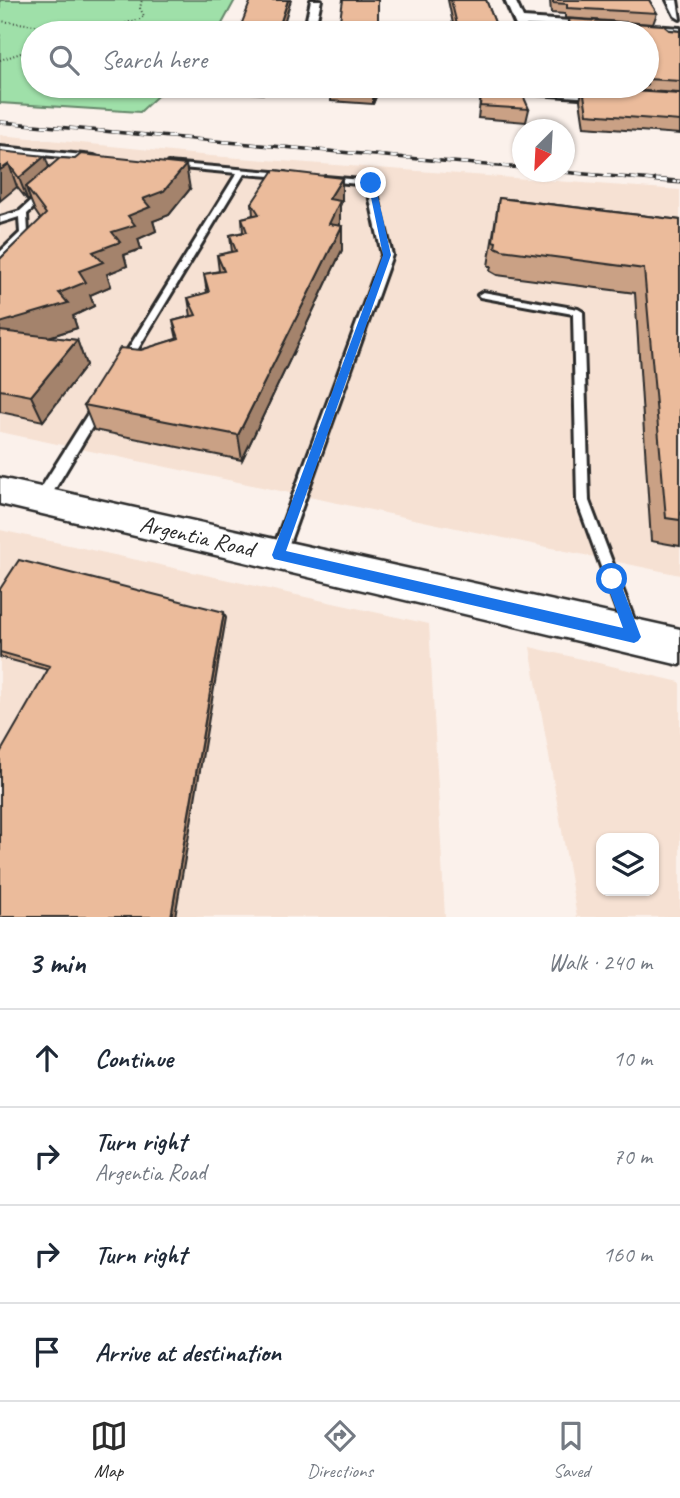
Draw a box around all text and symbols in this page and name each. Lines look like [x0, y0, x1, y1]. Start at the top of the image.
search box [21, 21, 659, 98]
icon: search [45, 41, 83, 79]
text: Search here [101, 43, 207, 76]
north arrow [512, 119, 575, 182]
route end [355, 167, 386, 198]
street label: Argentia Road [137, 508, 260, 564]
route start [596, 563, 627, 594]
map controls [596, 833, 659, 896]
button: layers [596, 833, 659, 896]
text: 3 min [28, 944, 85, 982]
text: Walk · 240 m [548, 948, 652, 977]
icon: ahead [28, 1039, 66, 1077]
text: Continue [95, 1042, 173, 1075]
text: 10 m [613, 1044, 652, 1073]
text: Turn right [95, 1125, 186, 1158]
icon: right [28, 1137, 66, 1175]
text: 70 m [613, 1142, 652, 1171]
text: Argentia Road [95, 1158, 206, 1187]
icon: right [28, 1235, 66, 1273]
text: Turn right [95, 1238, 186, 1271]
text: 160 m [603, 1240, 652, 1269]
icon: arrive [28, 1333, 66, 1371]
text: Arrive at destination [95, 1336, 281, 1369]
tab: Map [90, 1417, 128, 1483]
tab: Directions [307, 1417, 373, 1483]
tab: Saved [552, 1417, 590, 1483]

